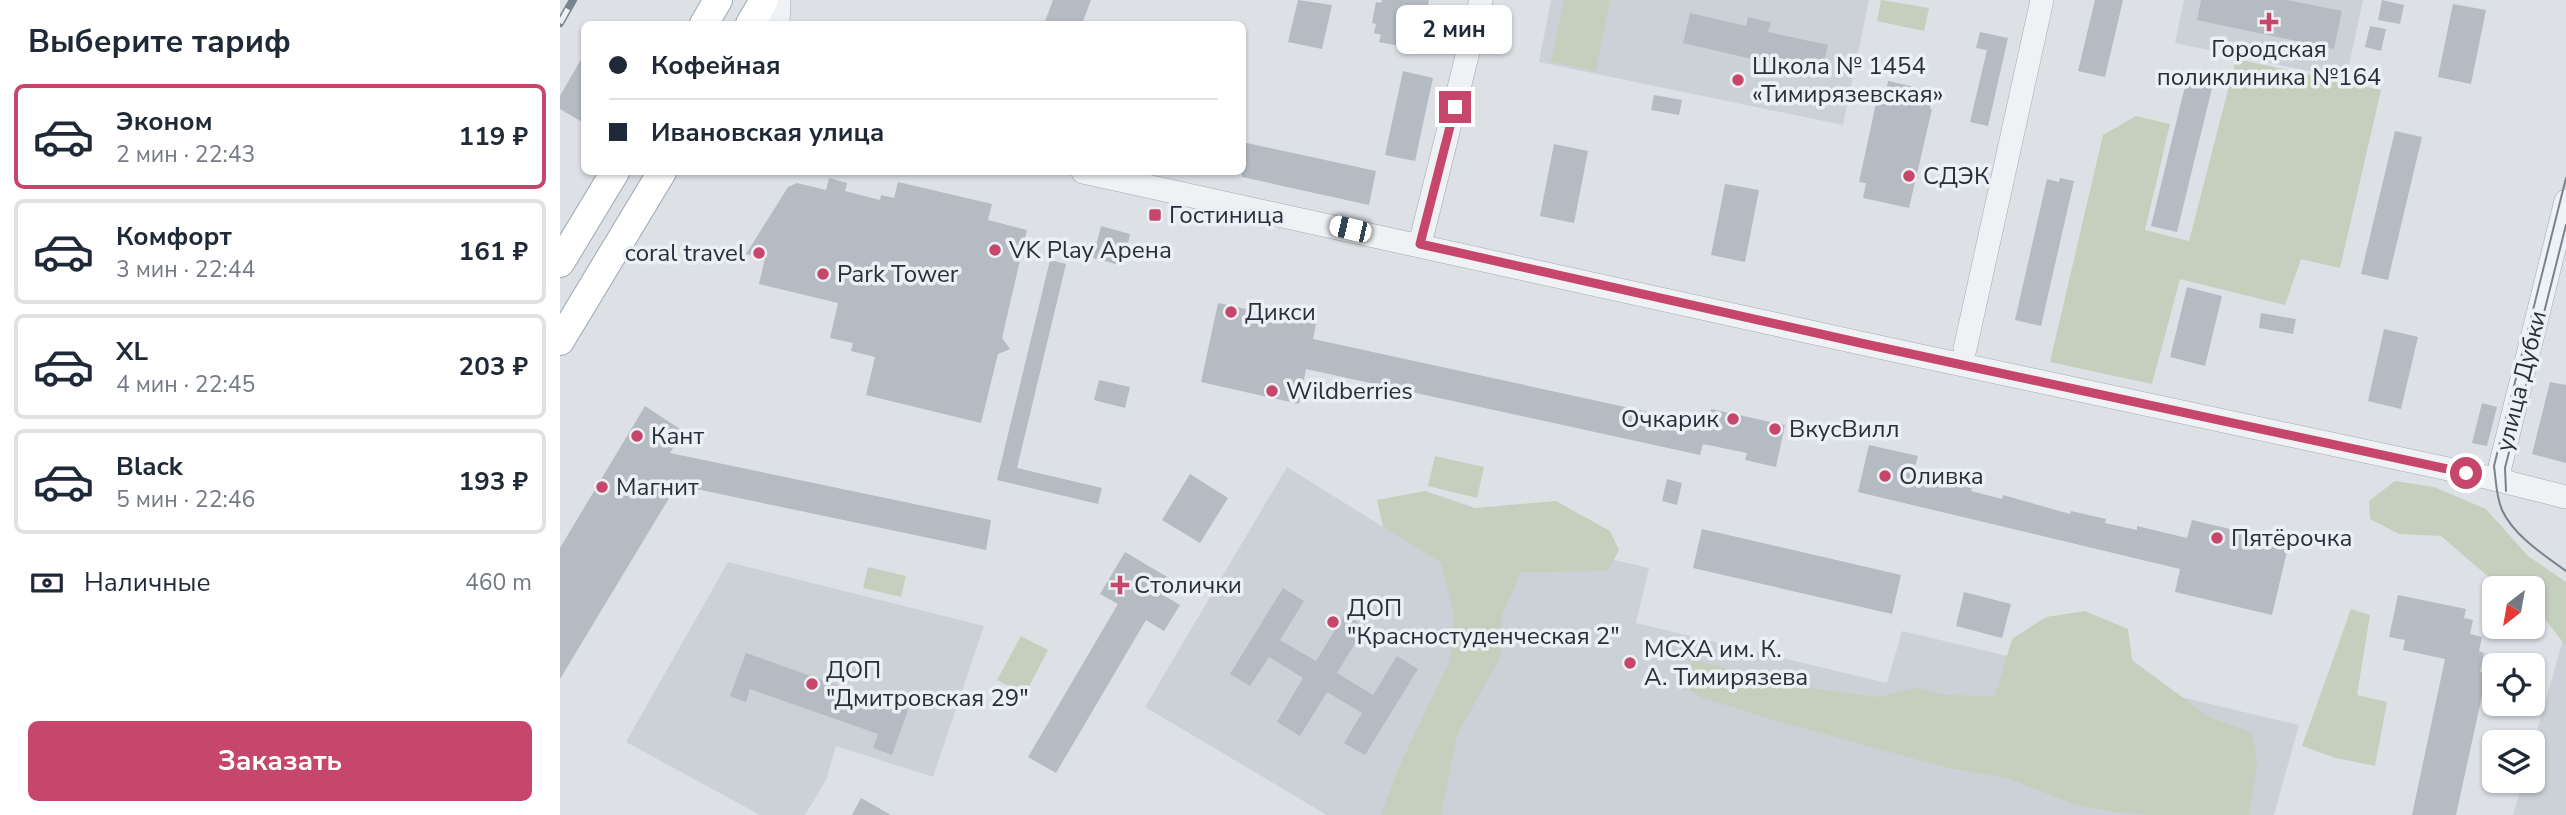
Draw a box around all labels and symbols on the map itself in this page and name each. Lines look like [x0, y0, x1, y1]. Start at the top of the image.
callout: 2 мин [1397, 6, 1513, 55]
marker: Городская поликлиника №164 [2259, 12, 2279, 32]
place label: Городская поликлиника №164 [2157, 33, 2381, 93]
place label: Школа № 1454 «Тимирязевская» [1752, 50, 1943, 110]
marker: Школа № 1454 «Тимирязевская» [1730, 72, 1746, 88]
route end [1439, 91, 1471, 123]
place label: СДЭК [1923, 160, 1990, 192]
marker: СДЭК [1901, 168, 1917, 184]
place label: Гостиница [1169, 199, 1284, 231]
marker: Гостиница [1147, 207, 1163, 223]
car [1328, 214, 1373, 244]
place label: VK Play Арена [1008, 234, 1172, 266]
place label: coral travel [625, 237, 745, 269]
marker: VK Play Арена [987, 242, 1003, 258]
marker: coral travel [751, 245, 767, 261]
place label: Park Tower [837, 258, 959, 290]
marker: Park Tower [815, 266, 831, 282]
place label: Дикси [1245, 296, 1316, 328]
marker: Дикси [1223, 304, 1239, 320]
street label: улица Дубки [2488, 307, 2554, 455]
place label: Wildberries [1286, 375, 1413, 407]
marker: Wildberries [1264, 383, 1280, 399]
place label: Очкарик [1621, 403, 1719, 435]
marker: Очкарик [1725, 411, 1741, 427]
place label: ВкусВилл [1789, 413, 1899, 445]
place label: Кант [651, 420, 704, 452]
marker: ВкусВилл [1767, 421, 1783, 437]
marker: Кант [629, 428, 645, 444]
route start [2450, 457, 2482, 489]
place label: Оливка [1899, 460, 1984, 492]
marker: Оливка [1877, 468, 1893, 484]
place label: Магнит [616, 471, 699, 503]
marker: Магнит [594, 479, 610, 495]
place label: Пятёрочка [2231, 522, 2352, 554]
marker: Пятёрочка [2209, 530, 2225, 546]
place label: Столички [1134, 569, 1242, 601]
north arrow [2482, 576, 2544, 639]
marker: Столички [1112, 577, 1128, 593]
place label: ДОП "Красностуденческая 2" [1347, 592, 1620, 652]
marker: ДОП "Красностуденческая 2" [1325, 614, 1341, 630]
place label: МСХА им. К. А. Тимирязева [1644, 633, 1808, 693]
place label: ДОП "Дмитровская 29" [826, 654, 1029, 714]
marker: МСХА им. К. А. Тимирязева [1622, 655, 1638, 671]
marker: ДОП "Дмитровская 29" [804, 676, 820, 692]

